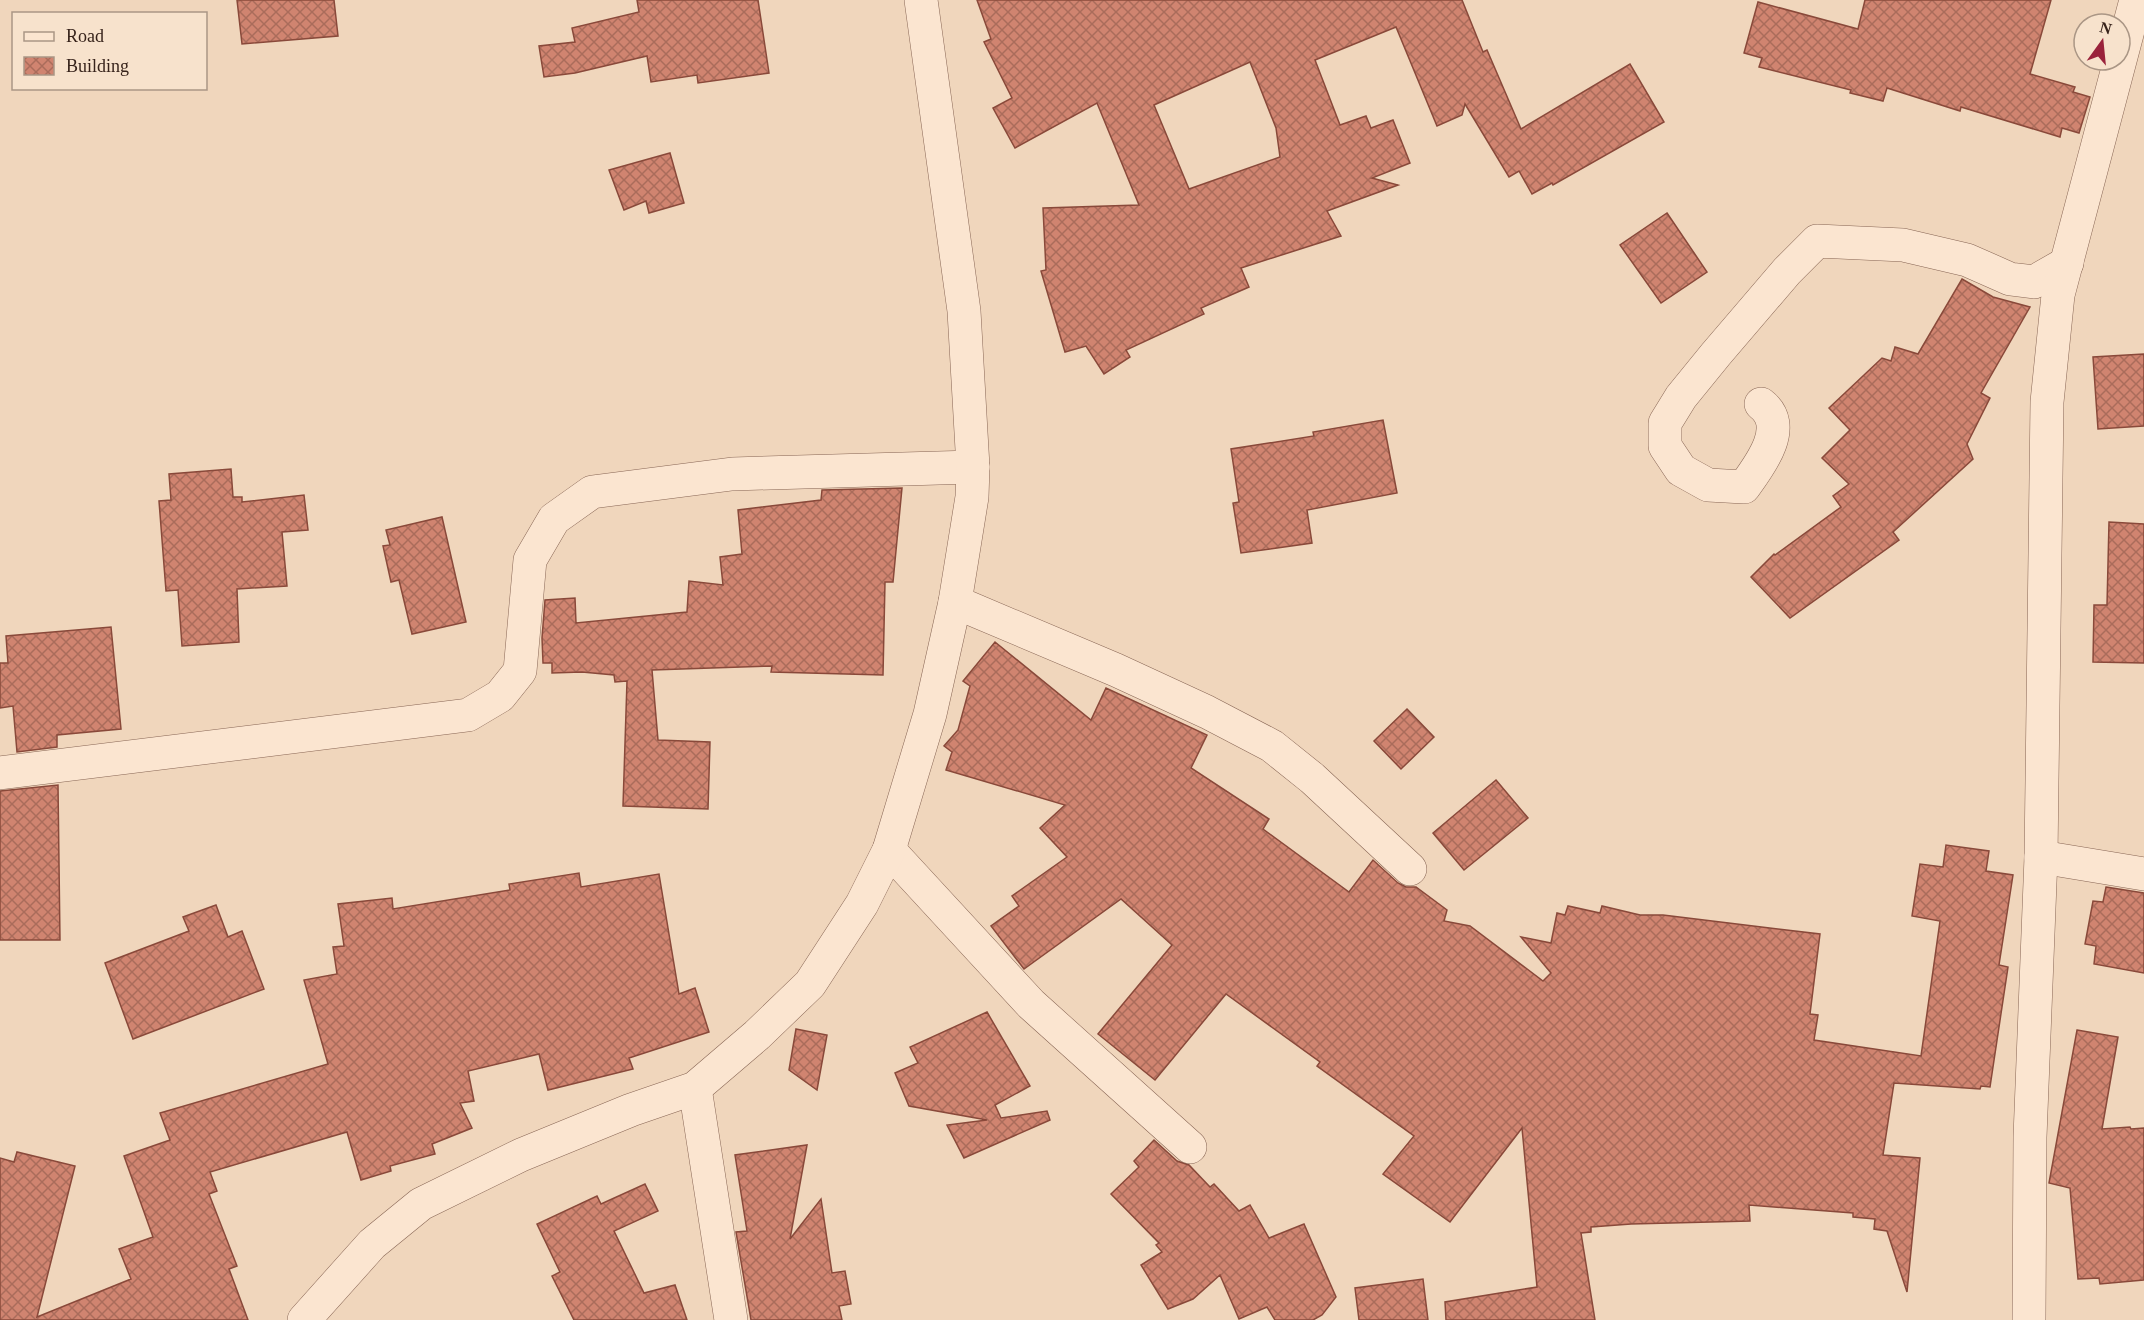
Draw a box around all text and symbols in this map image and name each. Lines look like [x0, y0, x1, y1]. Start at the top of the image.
legend [12, 12, 207, 90]
north arrow [2072, 12, 2132, 72]
text: N [2098, 18, 2114, 38]
text: Road [66, 26, 104, 46]
text: Building [66, 56, 129, 76]

